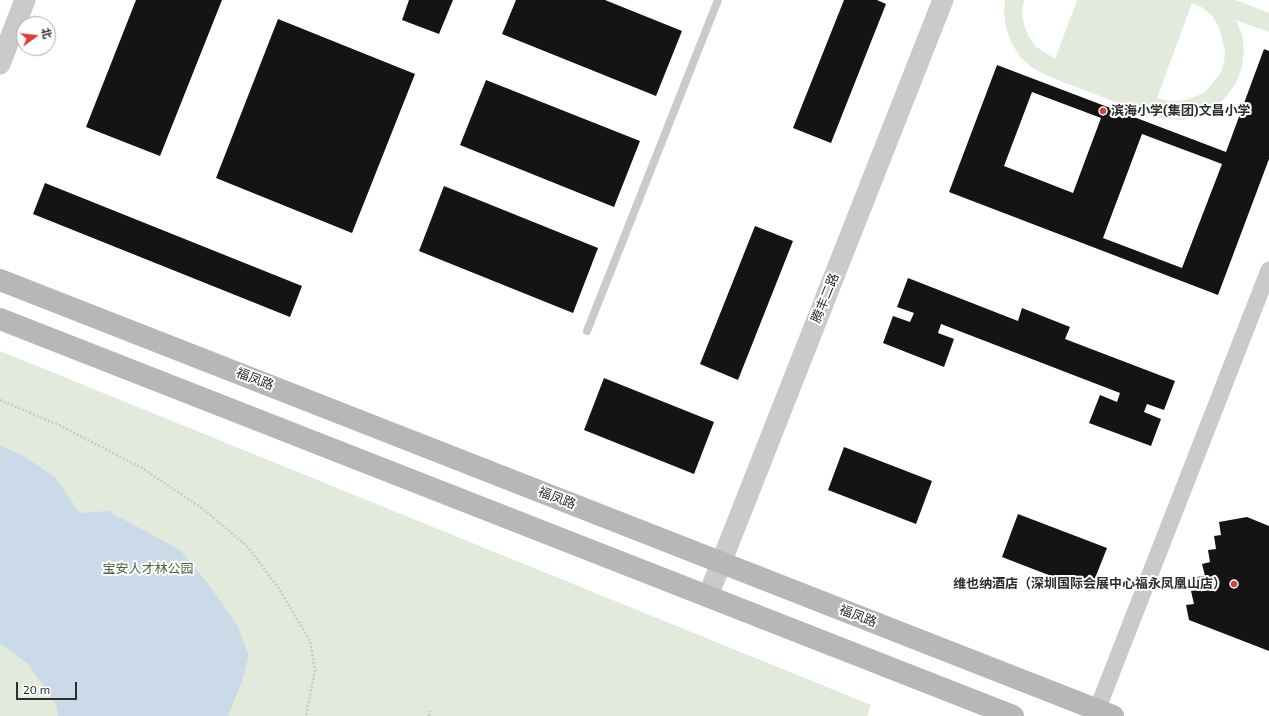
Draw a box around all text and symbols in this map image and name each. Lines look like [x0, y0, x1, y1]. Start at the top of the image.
north arrow [16, 16, 56, 56]
text: 北 [39, 26, 55, 40]
place label: 滨海小学(集团)文昌小学 [1111, 103, 1251, 119]
marker: 滨海小学(集团)文昌小学 [1098, 106, 1108, 116]
street label: 腾丰二路 [808, 271, 842, 325]
street label: 福凤路 [234, 365, 276, 393]
street label: 福凤路 [536, 484, 578, 512]
park label: 宝安人才林公园 [103, 561, 193, 577]
place label: 维也纳酒店（深圳国际会展中心福永凤凰山店） [953, 576, 1226, 592]
marker: 维也纳酒店（深圳国际会展中心福永凤凰山店） [1229, 579, 1239, 589]
street label: 福凤路 [837, 602, 879, 630]
scale bar [18, 674, 79, 700]
text: 20 m [23, 682, 50, 696]

